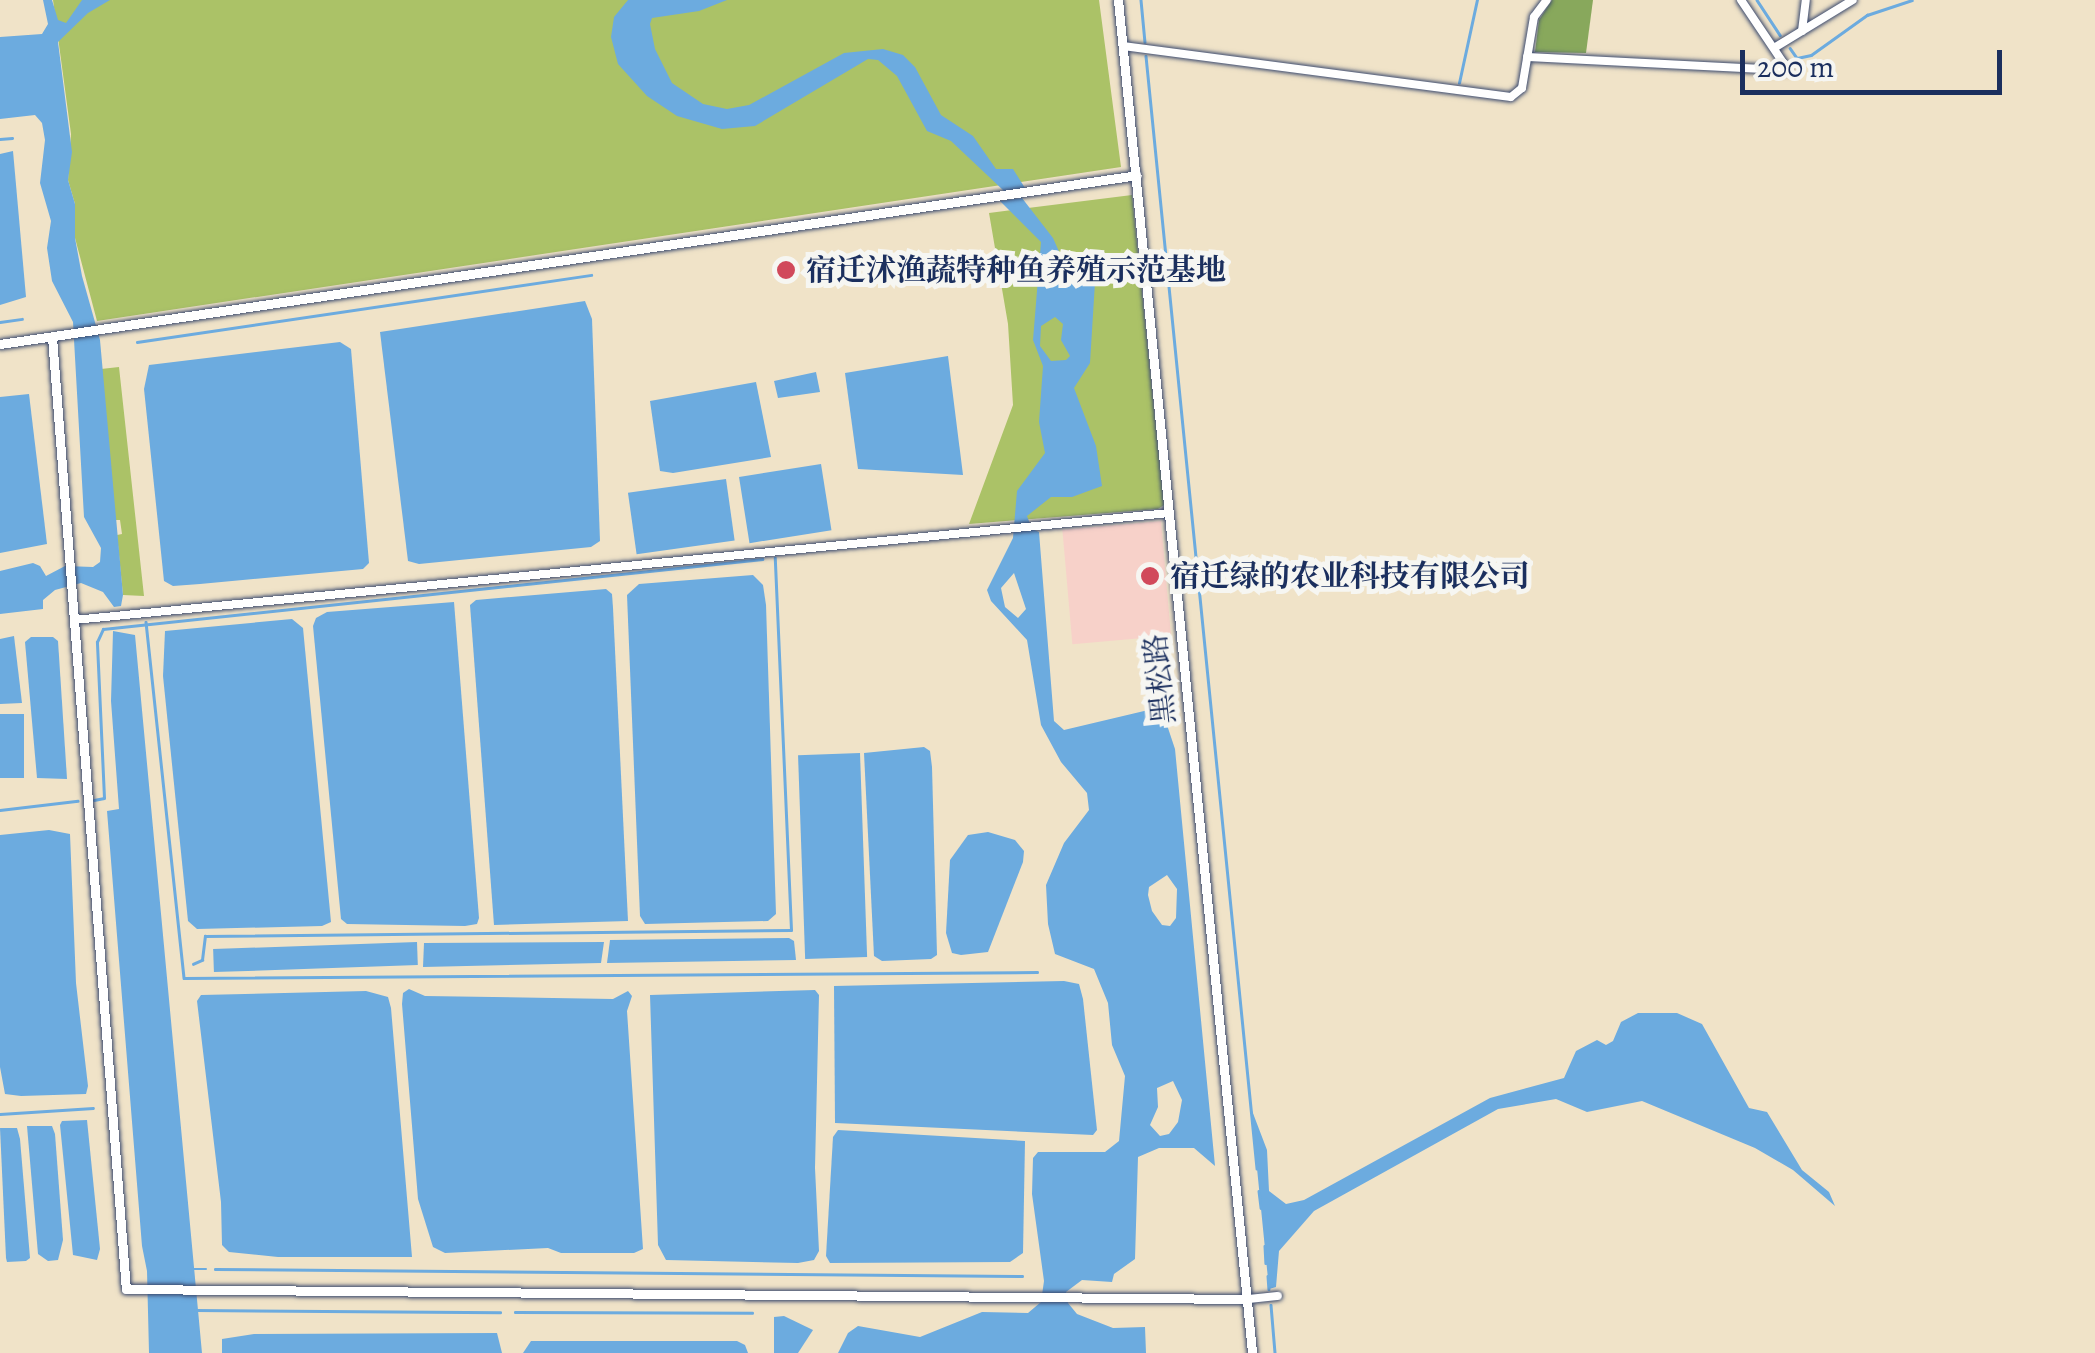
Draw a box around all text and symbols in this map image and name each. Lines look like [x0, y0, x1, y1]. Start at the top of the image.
scale bar [1745, 30, 2008, 92]
text: 200 m [1757, 47, 1834, 87]
place label: 宿迁沭渔蔬特种鱼养殖示范基地 [806, 252, 1226, 288]
marker: 宿迁沭渔蔬特种鱼养殖示范基地 [775, 259, 797, 281]
place label: 宿迁绿的农业科技有限公司 [1170, 558, 1530, 594]
marker: 宿迁绿的农业科技有限公司 [1139, 565, 1161, 587]
street label: 黑松路 [1137, 632, 1183, 726]

